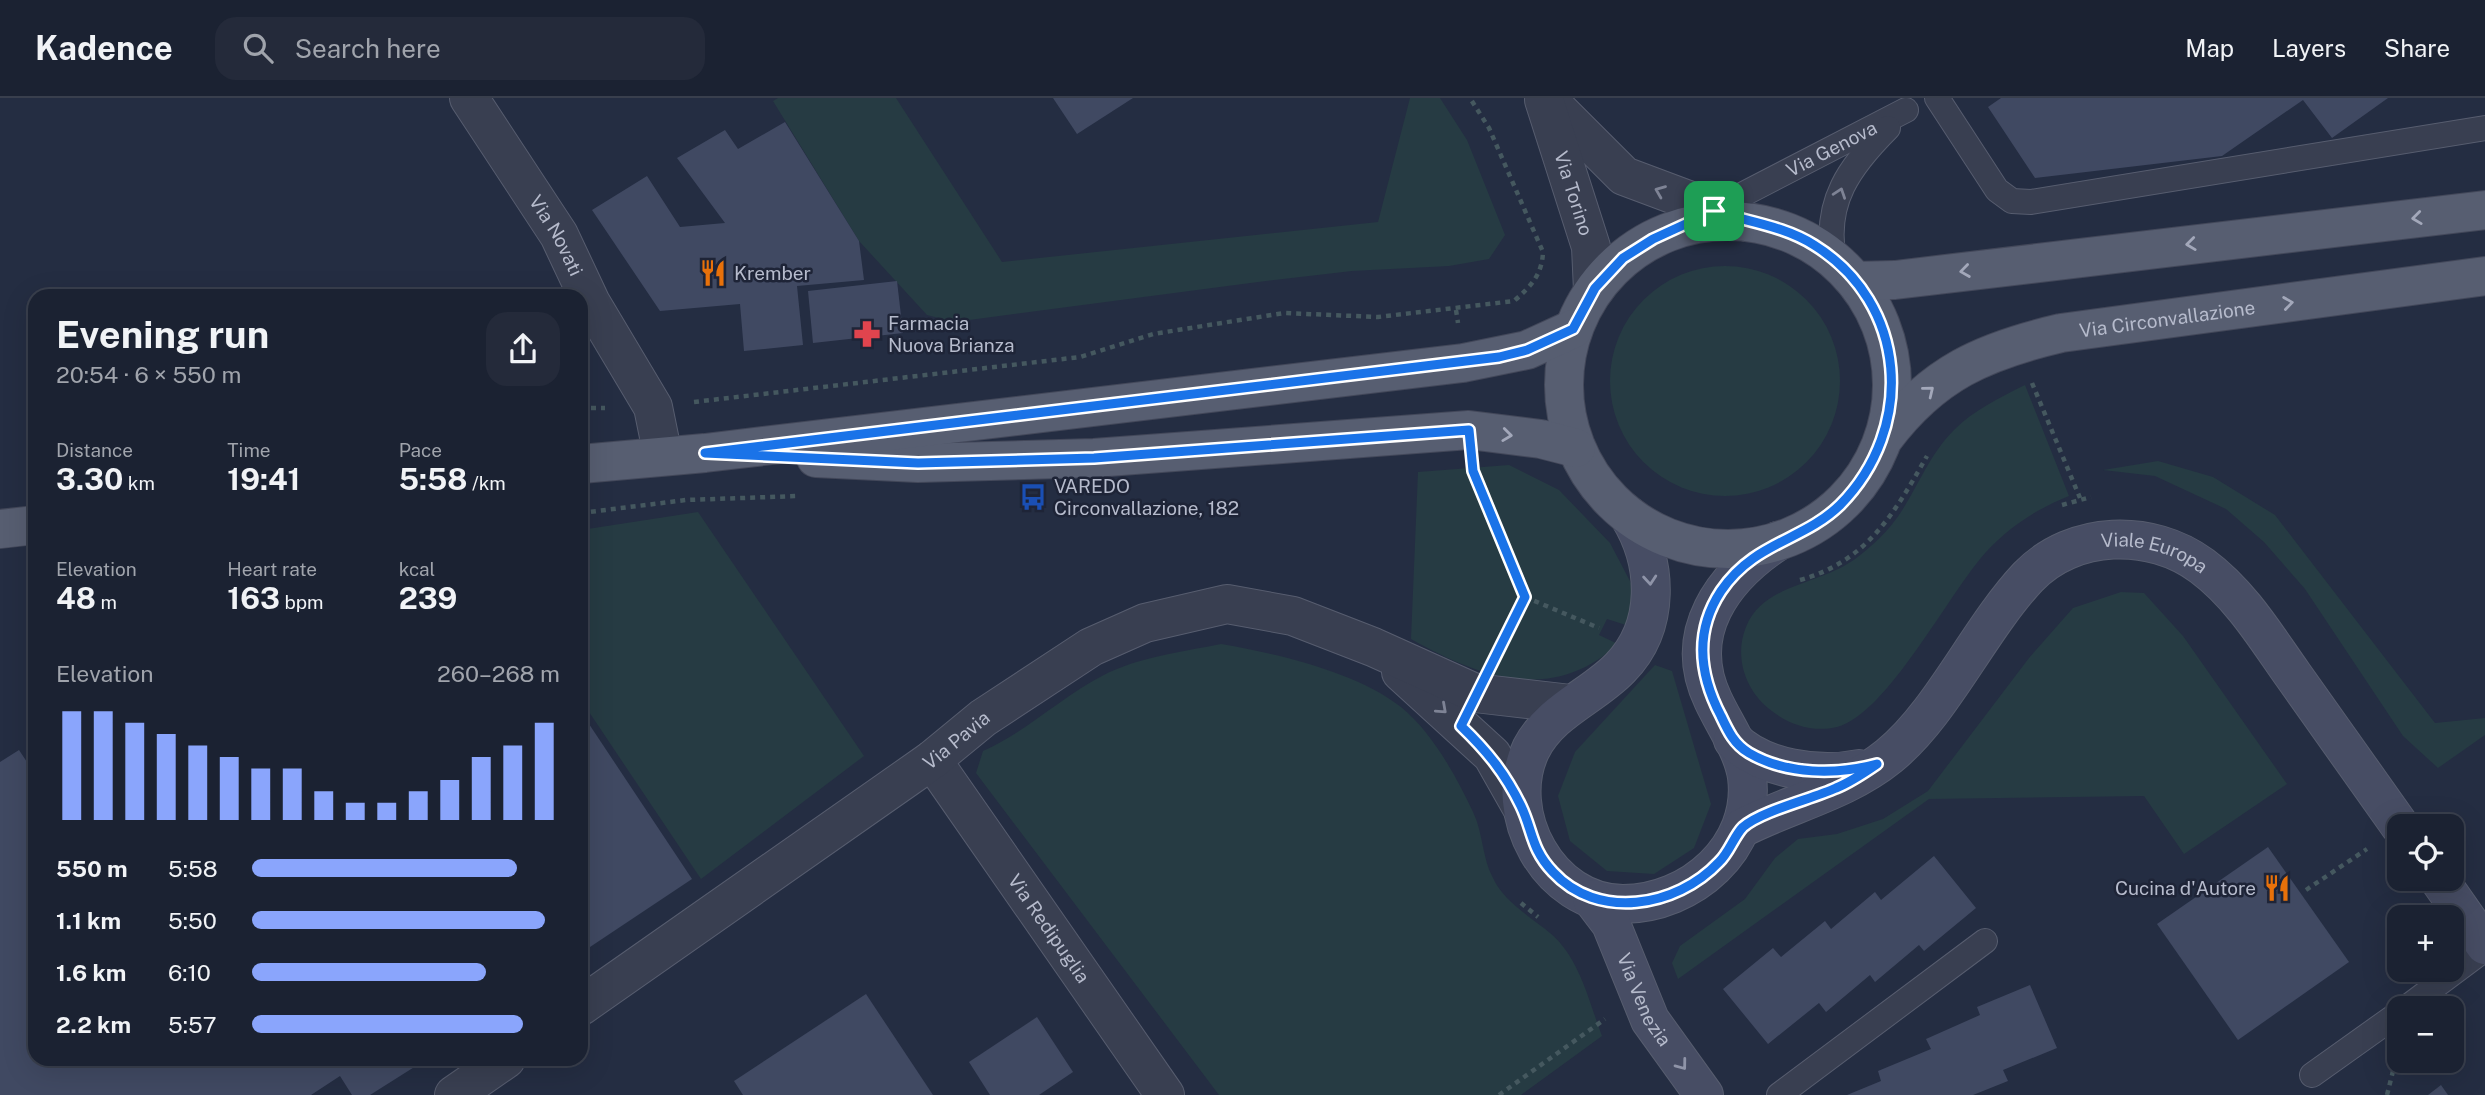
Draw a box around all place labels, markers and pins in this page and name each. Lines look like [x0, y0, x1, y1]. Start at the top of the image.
pin [1684, 181, 1744, 241]
restaurant icon: Krember [698, 258, 728, 288]
place label: Krember [734, 262, 811, 284]
place label: Farmacia Nuova Brianza [888, 312, 1014, 356]
pharmacy icon: Farmacia Nuova Brianza [852, 319, 882, 349]
place label: VAREDO Circonvallazione, 182 [1054, 475, 1239, 519]
bus stop icon: VAREDO Circonvallazione, 182 [1018, 482, 1048, 512]
restaurant icon: Cucina d'Autore [2262, 873, 2292, 903]
place label: Cucina d'Autore [2115, 877, 2256, 899]

